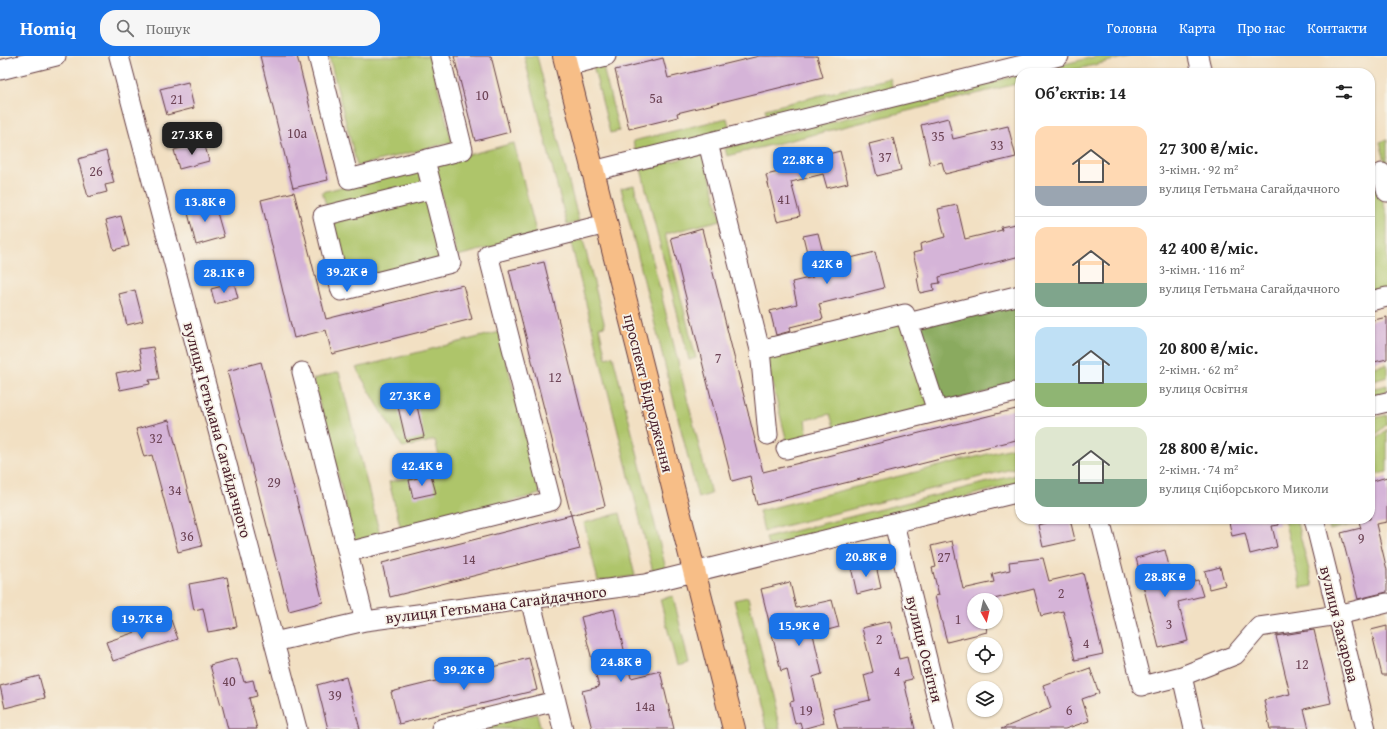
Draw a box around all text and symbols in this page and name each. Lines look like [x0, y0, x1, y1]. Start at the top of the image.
search box [100, 10, 380, 46]
text: Homiq [20, 14, 76, 42]
icon: search [114, 17, 136, 39]
text: Пошук [146, 18, 190, 39]
text: Головна [1107, 18, 1157, 38]
text: Карта [1179, 18, 1215, 38]
text: Про нас [1237, 18, 1285, 38]
text: Контакти [1307, 18, 1367, 38]
text: Об’єктів: 14 [1035, 80, 1126, 105]
icon: filters [1333, 81, 1355, 103]
house number: 10 [475, 85, 489, 105]
house number: 5а [649, 88, 663, 108]
house number: 21 [170, 89, 184, 109]
pin: 27.3K ₴ [155, 122, 229, 156]
house number: 10а [287, 123, 307, 143]
text: 27.3K ₴ [171, 125, 213, 144]
house number: 35 [931, 126, 945, 146]
house number: 33 [990, 135, 1004, 155]
text: 27 300 ₴/міс. [1159, 135, 1258, 160]
icon: home [1067, 142, 1115, 190]
pin: 22.8K ₴ [766, 147, 840, 181]
house number: 37 [878, 147, 892, 167]
text: 22.8K ₴ [782, 150, 824, 169]
text: 3-кімн. · 92 m² [1159, 160, 1238, 179]
house number: 26 [89, 161, 103, 181]
text: вулиця Гетьмана Сагайдачного [1159, 179, 1340, 198]
pin: 13.8K ₴ [168, 189, 242, 223]
house number: 41 [777, 189, 791, 209]
text: 13.8K ₴ [184, 192, 226, 211]
text: 42 400 ₴/міс. [1159, 235, 1258, 260]
icon: home [1067, 243, 1115, 291]
pin: 42K ₴ [799, 251, 855, 285]
text: 42K ₴ [811, 254, 843, 273]
pin: 39.2K ₴ [310, 259, 384, 293]
pin: 28.1K ₴ [187, 260, 261, 294]
text: 3-кімн. · 116 m² [1159, 260, 1245, 279]
text: 39.2K ₴ [326, 262, 368, 281]
text: 28.1K ₴ [203, 263, 245, 282]
text: вулиця Гетьмана Сагайдачного [1159, 279, 1340, 298]
street label: проспект Відродження [618, 311, 680, 475]
street label: вулиця Гетьмана Сагайдачного [178, 319, 258, 541]
text: 20 800 ₴/міс. [1159, 335, 1258, 360]
icon: home [1067, 343, 1115, 391]
house number: 7 [715, 348, 722, 368]
text: 2-кімн. · 62 m² [1159, 360, 1238, 379]
house number: 12 [548, 367, 562, 387]
text: вулиця Освітня [1159, 379, 1248, 398]
pin: 27.3K ₴ [373, 383, 447, 417]
text: 27.3K ₴ [389, 386, 431, 405]
house number: 32 [149, 428, 163, 448]
text: 28 800 ₴/міс. [1159, 435, 1258, 460]
icon: home [1067, 443, 1115, 491]
pin: 42.4K ₴ [385, 453, 459, 487]
text: 42.4K ₴ [401, 456, 443, 475]
text: 2-кімн. · 74 m² [1159, 460, 1238, 479]
house number: 29 [267, 472, 281, 492]
text: вулиця Сціборського Миколи [1159, 479, 1329, 498]
house number: 34 [168, 480, 182, 500]
house number: 36 [180, 526, 194, 546]
house number: 9 [1358, 528, 1365, 548]
pin: 20.8K ₴ [829, 544, 903, 578]
text: 20.8K ₴ [845, 547, 887, 566]
house number: 27 [937, 547, 951, 567]
house number: 14 [462, 549, 476, 569]
street label: вулиця Захарова [1314, 563, 1366, 685]
pin: 28.8K ₴ [1128, 564, 1202, 598]
text: 28.8K ₴ [1144, 567, 1186, 586]
street label: вулиця Гетьмана Сагайдачного [384, 579, 608, 629]
house number: 2 [1058, 583, 1064, 603]
street label: вулиця Освітня [900, 593, 950, 705]
north arrow [967, 593, 1003, 629]
map controls [967, 593, 1003, 717]
pin: 19.7K ₴ [105, 606, 179, 640]
text: 19.7K ₴ [121, 609, 163, 628]
house number: 1 [955, 609, 961, 629]
pin: 15.9K ₴ [762, 613, 836, 647]
house number: 3 [1166, 614, 1172, 634]
text: 15.9K ₴ [778, 616, 820, 635]
house number: 2 [876, 629, 882, 649]
house number: 4 [1083, 633, 1090, 653]
button: locate [967, 637, 1003, 673]
pin: 24.8K ₴ [584, 649, 658, 683]
text: 24.8K ₴ [600, 652, 642, 671]
house number: 12 [1295, 654, 1309, 674]
pin: 39.2K ₴ [427, 657, 501, 691]
text: 39.2K ₴ [443, 660, 485, 679]
house number: 4 [894, 661, 901, 681]
house number: 40 [222, 671, 236, 691]
button: layers [967, 681, 1003, 717]
house number: 39 [328, 685, 342, 705]
house number: 14а [635, 696, 655, 716]
house number: 19 [799, 700, 813, 720]
house number: 6 [1066, 700, 1073, 720]

